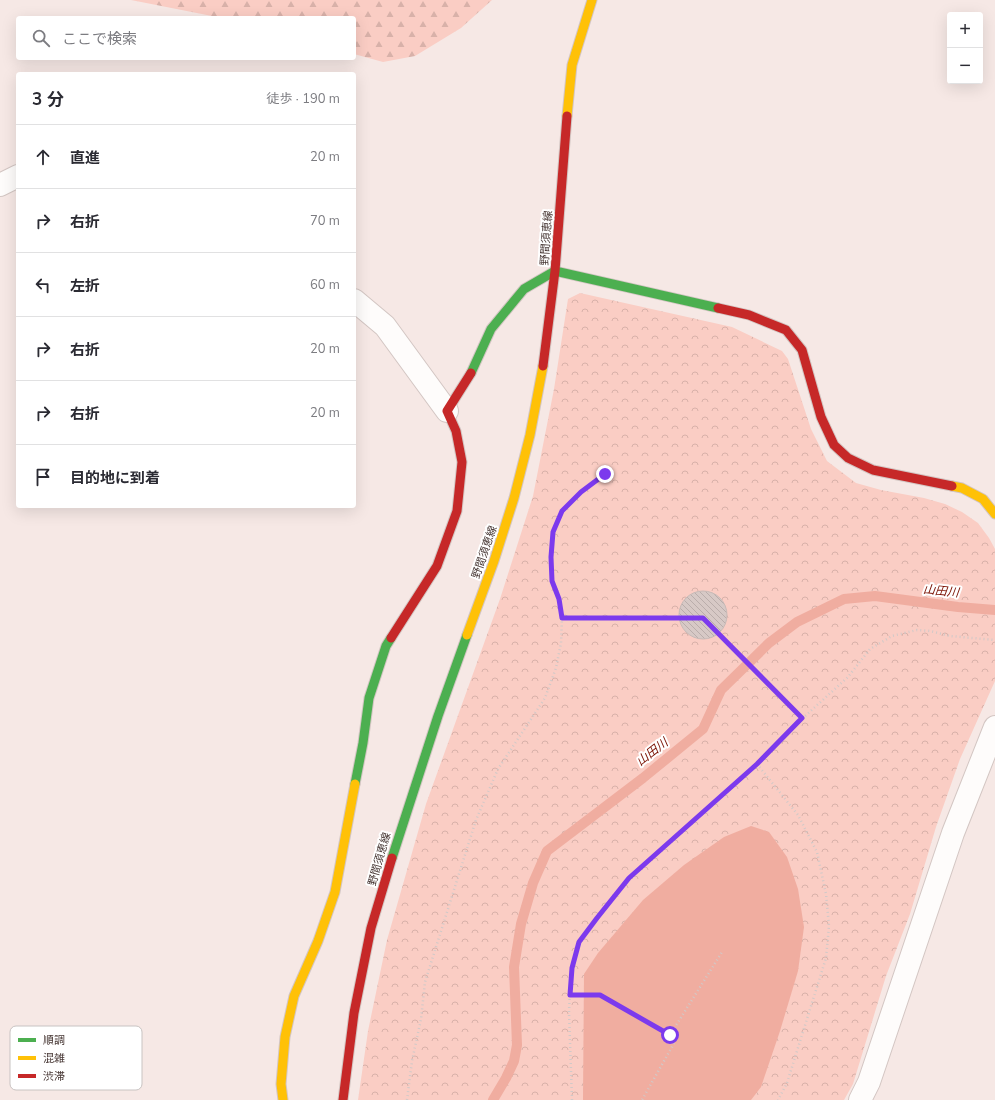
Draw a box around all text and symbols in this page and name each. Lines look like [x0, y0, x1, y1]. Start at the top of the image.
map controls [947, 12, 983, 84]
button: + [947, 12, 983, 48]
search box [16, 16, 356, 60]
icon: search [30, 27, 52, 49]
text: ここで検索 [62, 29, 137, 49]
button: − [947, 48, 983, 84]
text: 3 分 [32, 88, 64, 111]
text: 徒歩 · 190 m [266, 90, 340, 108]
icon: ahead [32, 146, 54, 168]
text: 直進 [70, 148, 100, 168]
text: 20 m [310, 148, 340, 166]
icon: right [32, 210, 54, 232]
street label: 野間須恵線 [537, 210, 556, 266]
text: 右折 [70, 212, 100, 232]
text: 70 m [310, 212, 340, 230]
icon: left [32, 274, 54, 296]
text: 左折 [70, 276, 100, 296]
text: 60 m [310, 276, 340, 294]
icon: right [32, 338, 54, 360]
text: 右折 [70, 340, 100, 360]
text: 20 m [310, 340, 340, 358]
icon: right [32, 402, 54, 424]
text: 右折 [70, 404, 100, 424]
text: 20 m [310, 404, 340, 422]
route end [596, 465, 614, 483]
icon: arrive [32, 466, 54, 488]
text: 目的地に到着 [70, 468, 160, 488]
street label: 野間須恵線 [468, 524, 501, 581]
water label: 山田川 [922, 581, 962, 601]
water label: 山田川 [633, 733, 673, 769]
street label: 野間須恵線 [365, 831, 394, 888]
legend [10, 1026, 142, 1090]
route start [661, 1026, 679, 1044]
text: 順調 [43, 1033, 65, 1048]
text: 混雑 [43, 1051, 65, 1066]
text: 渋滞 [43, 1069, 65, 1084]

